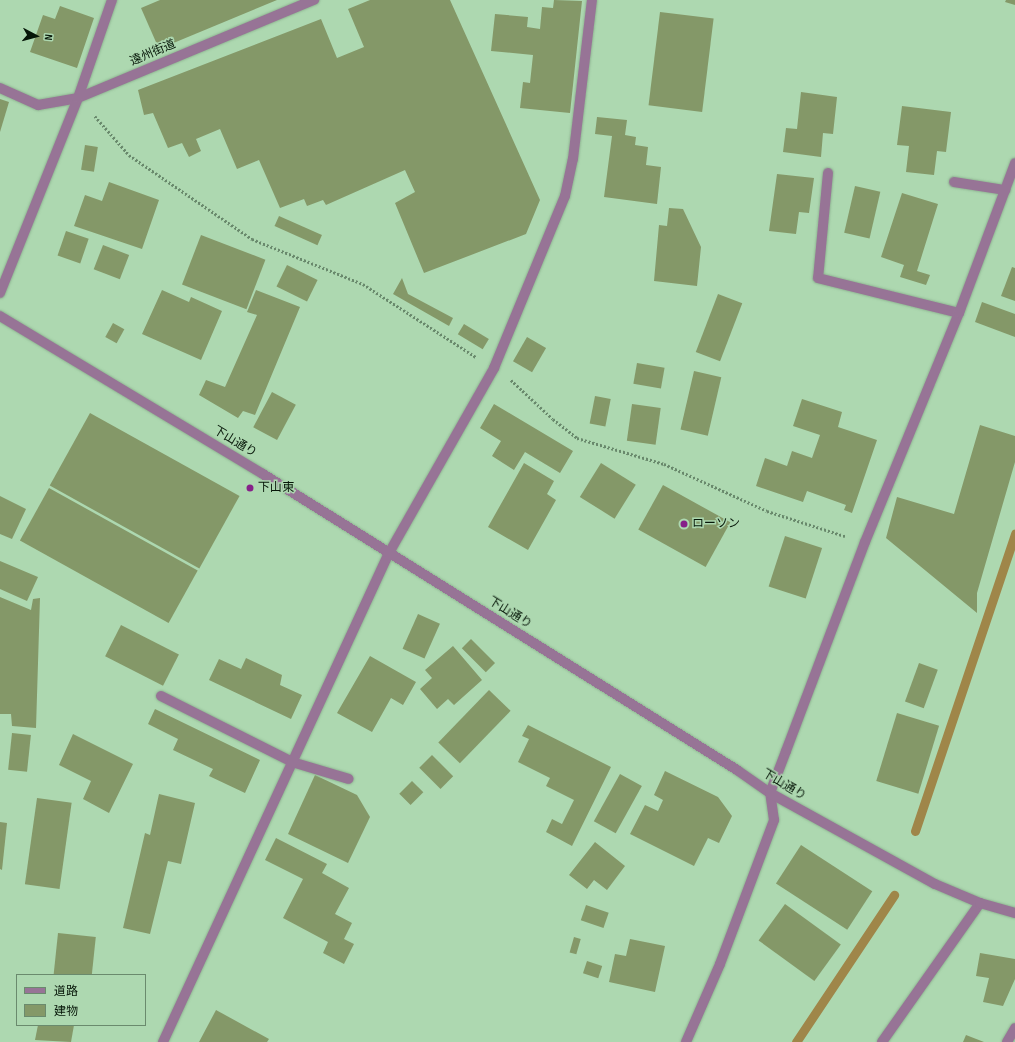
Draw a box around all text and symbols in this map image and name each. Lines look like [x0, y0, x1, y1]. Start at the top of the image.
north arrow [16, 16, 56, 56]
text: N [42, 34, 55, 41]
street label: 遠州街道 [128, 37, 178, 69]
street label: 下山通り [211, 423, 259, 461]
place label: 下山東 [258, 481, 294, 495]
marker: 下山東 [245, 483, 255, 493]
place label: ローソン [692, 517, 740, 531]
marker: ローソン [679, 519, 689, 529]
street label: 下山通り [486, 594, 534, 632]
street label: 下山通り [760, 766, 808, 804]
legend [16, 974, 146, 1026]
text: 道路 [54, 984, 78, 999]
text: 建物 [54, 1004, 78, 1019]

